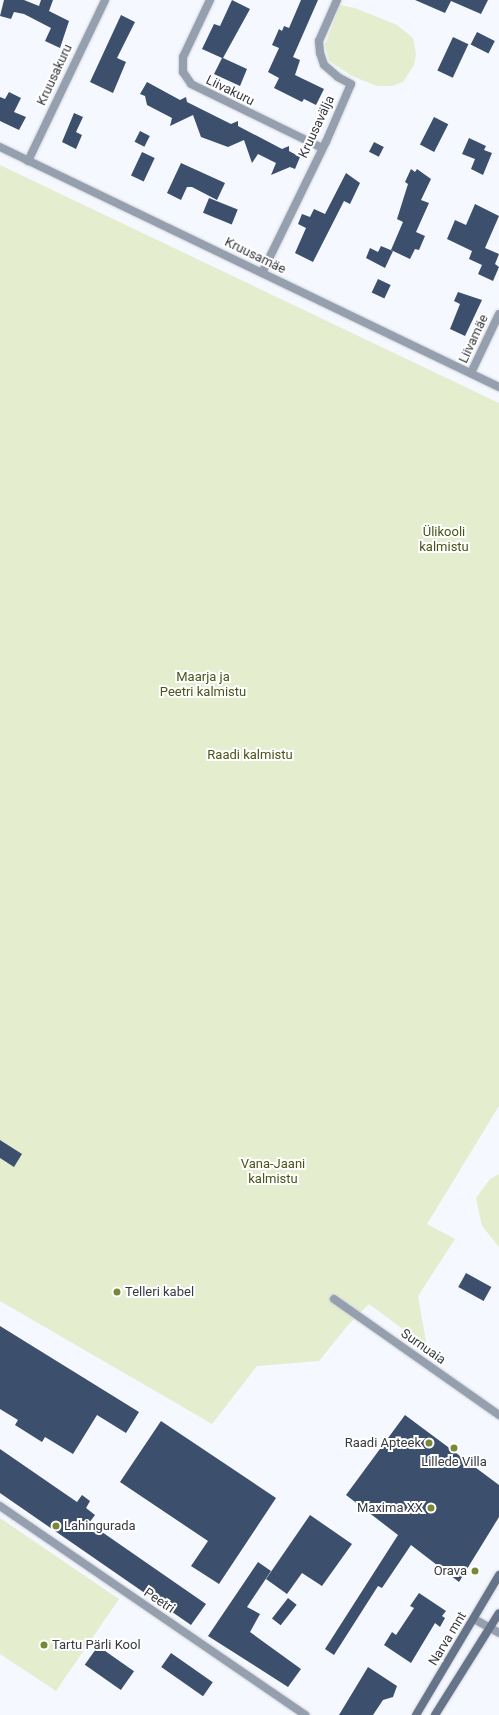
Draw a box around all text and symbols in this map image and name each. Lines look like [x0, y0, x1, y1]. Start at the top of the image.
street label: Kruusakuru [34, 42, 76, 108]
street label: Liivakuru [203, 73, 257, 109]
street label: Kruusavälja [296, 93, 338, 161]
street label: Kruusamäe [222, 235, 288, 277]
street label: Liivamäe [456, 312, 492, 366]
park label: Ülikooli kalmistu [419, 525, 469, 556]
park label: Maarja ja Peetri kalmistu [160, 670, 246, 701]
park label: Raadi kalmistu [207, 747, 293, 763]
park label: Vana-Jaani kalmistu [241, 1157, 305, 1188]
place label: Telleri kabel [125, 1284, 194, 1300]
marker: Telleri kabel [112, 1287, 122, 1297]
street label: Surnuaia [398, 1326, 448, 1368]
place label: Raadi Apteek [345, 1435, 421, 1451]
marker: Raadi Apteek [424, 1438, 434, 1448]
marker: Lillede Villa [449, 1443, 459, 1453]
place label: Lillede Villa [421, 1454, 487, 1470]
place label: Maxima XX [357, 1500, 423, 1516]
marker: Maxima XX [426, 1503, 436, 1513]
place label: Lahingurada [64, 1518, 136, 1534]
marker: Lahingurada [51, 1521, 61, 1531]
place label: Orava [434, 1563, 467, 1579]
marker: Orava [470, 1566, 480, 1576]
street label: Peetri [141, 1585, 177, 1617]
street label: Narva mnt [426, 1609, 470, 1669]
place label: Tartu Pärli Kool [52, 1637, 141, 1653]
marker: Tartu Pärli Kool [39, 1640, 49, 1650]

